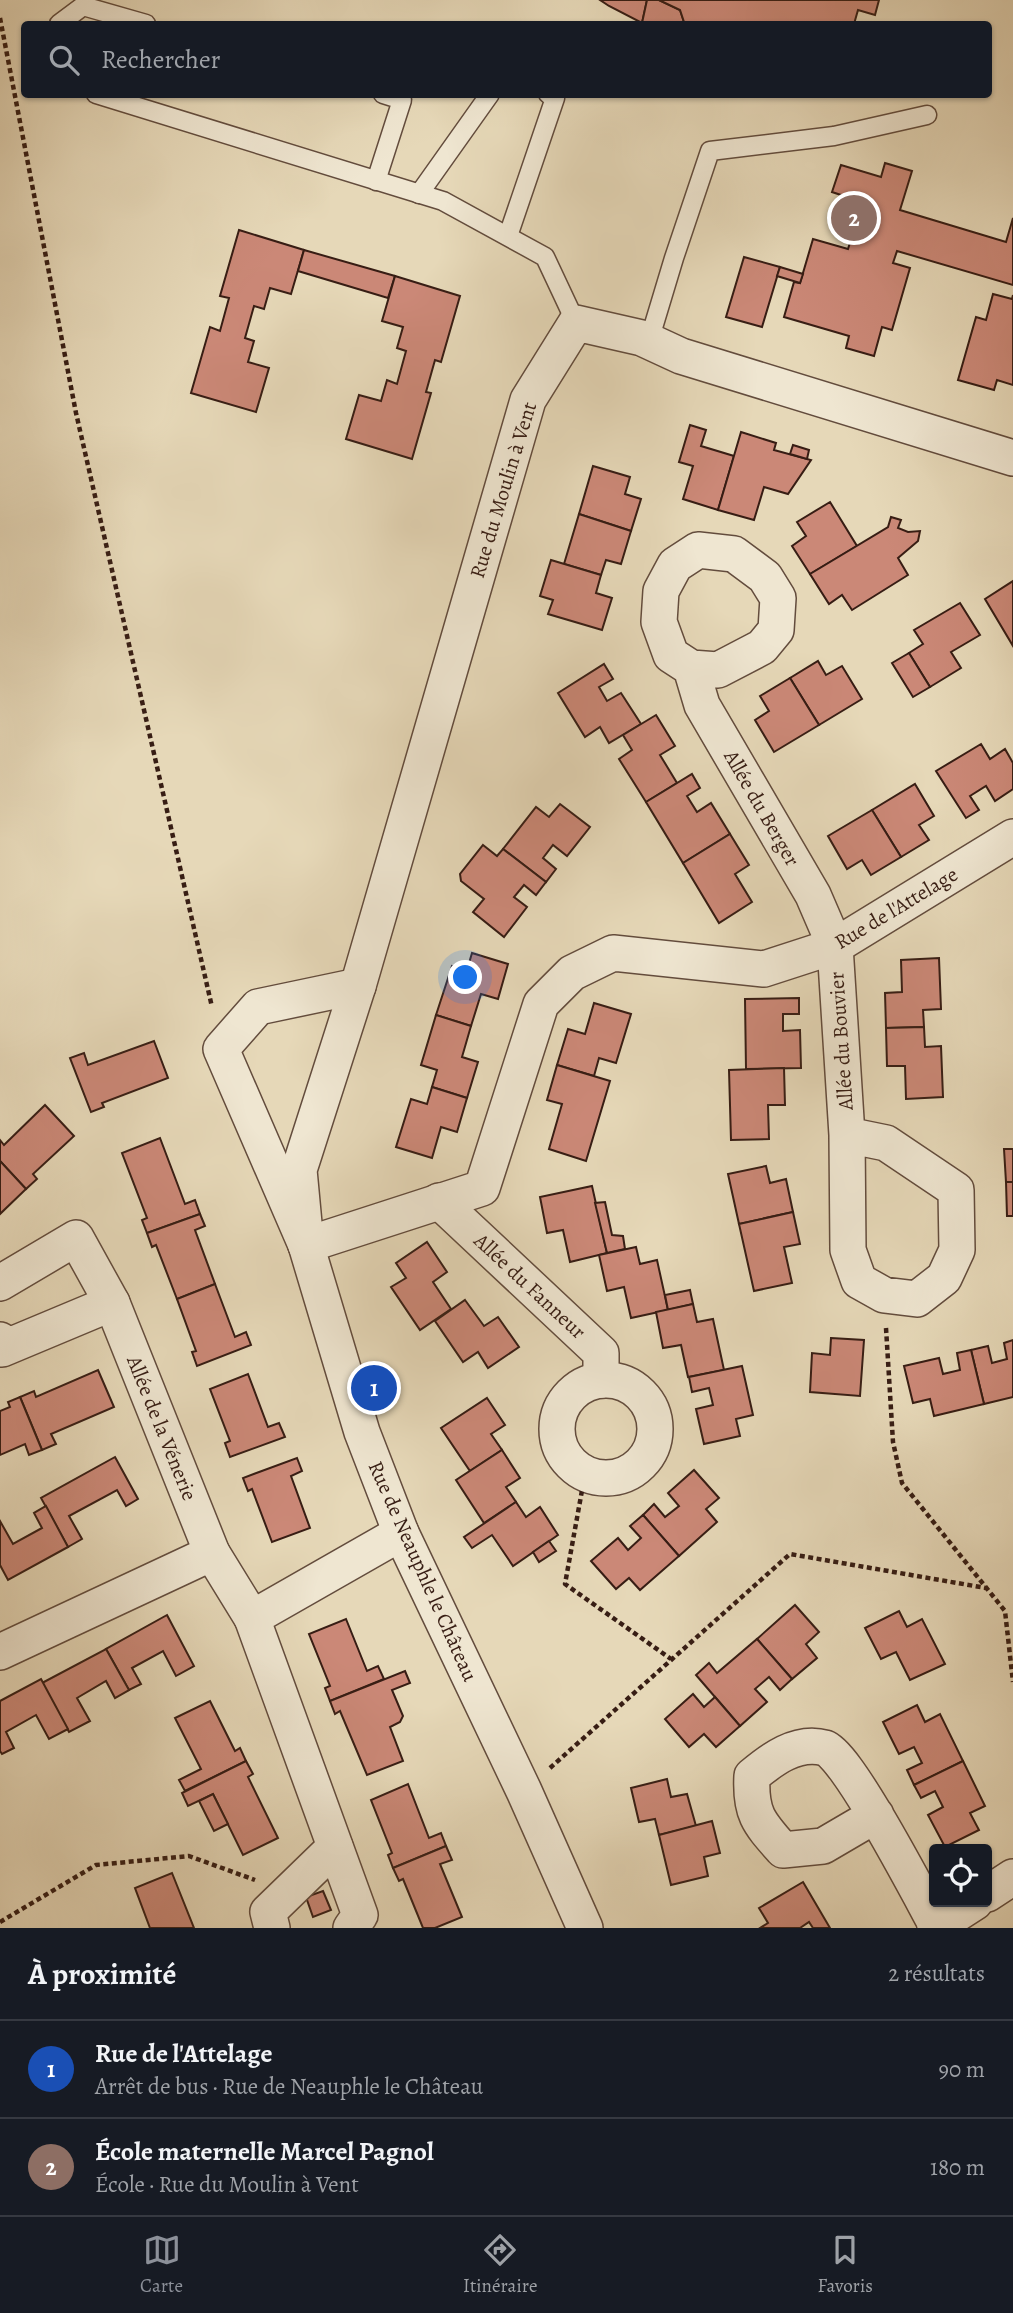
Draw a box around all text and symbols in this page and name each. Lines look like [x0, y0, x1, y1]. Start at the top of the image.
search box [21, 21, 992, 98]
icon: search [45, 41, 83, 79]
text: Rechercher [101, 42, 221, 77]
pin: 2 [831, 192, 877, 244]
street label: Rue du Moulin à Vent [463, 398, 543, 582]
street label: Allée du Berger [717, 744, 807, 871]
street label: Rue de l'Attelage [829, 860, 963, 956]
your location [448, 960, 482, 994]
street label: Allée du Bouvier [822, 971, 860, 1112]
street label: Allée du Fanneur [467, 1226, 592, 1345]
street label: Allée de la Vénerie [120, 1350, 204, 1505]
pin: 1 [351, 1362, 397, 1414]
street label: Rue de Neauphle le Château [362, 1456, 485, 1686]
map controls [929, 1844, 992, 1907]
button: locate [929, 1844, 992, 1907]
text: À proximité [28, 1954, 176, 1994]
text: 2 résultats [888, 1958, 985, 1989]
text: Rue de l'Attelage [95, 2036, 272, 2071]
text: 1 [47, 2054, 55, 2085]
text: 90 m [939, 2054, 985, 2085]
text: Arrêt de bus · Rue de Neauphle le Château [95, 2071, 483, 2102]
text: École maternelle Marcel Pagnol [95, 2134, 434, 2169]
text: 2 [45, 2152, 57, 2183]
text: 180 m [930, 2152, 985, 2183]
text: École · Rue du Moulin à Vent [95, 2169, 359, 2200]
tab: Carte [140, 2231, 183, 2299]
tab: Itinéraire [463, 2231, 537, 2299]
tab: Favoris [818, 2231, 873, 2299]

